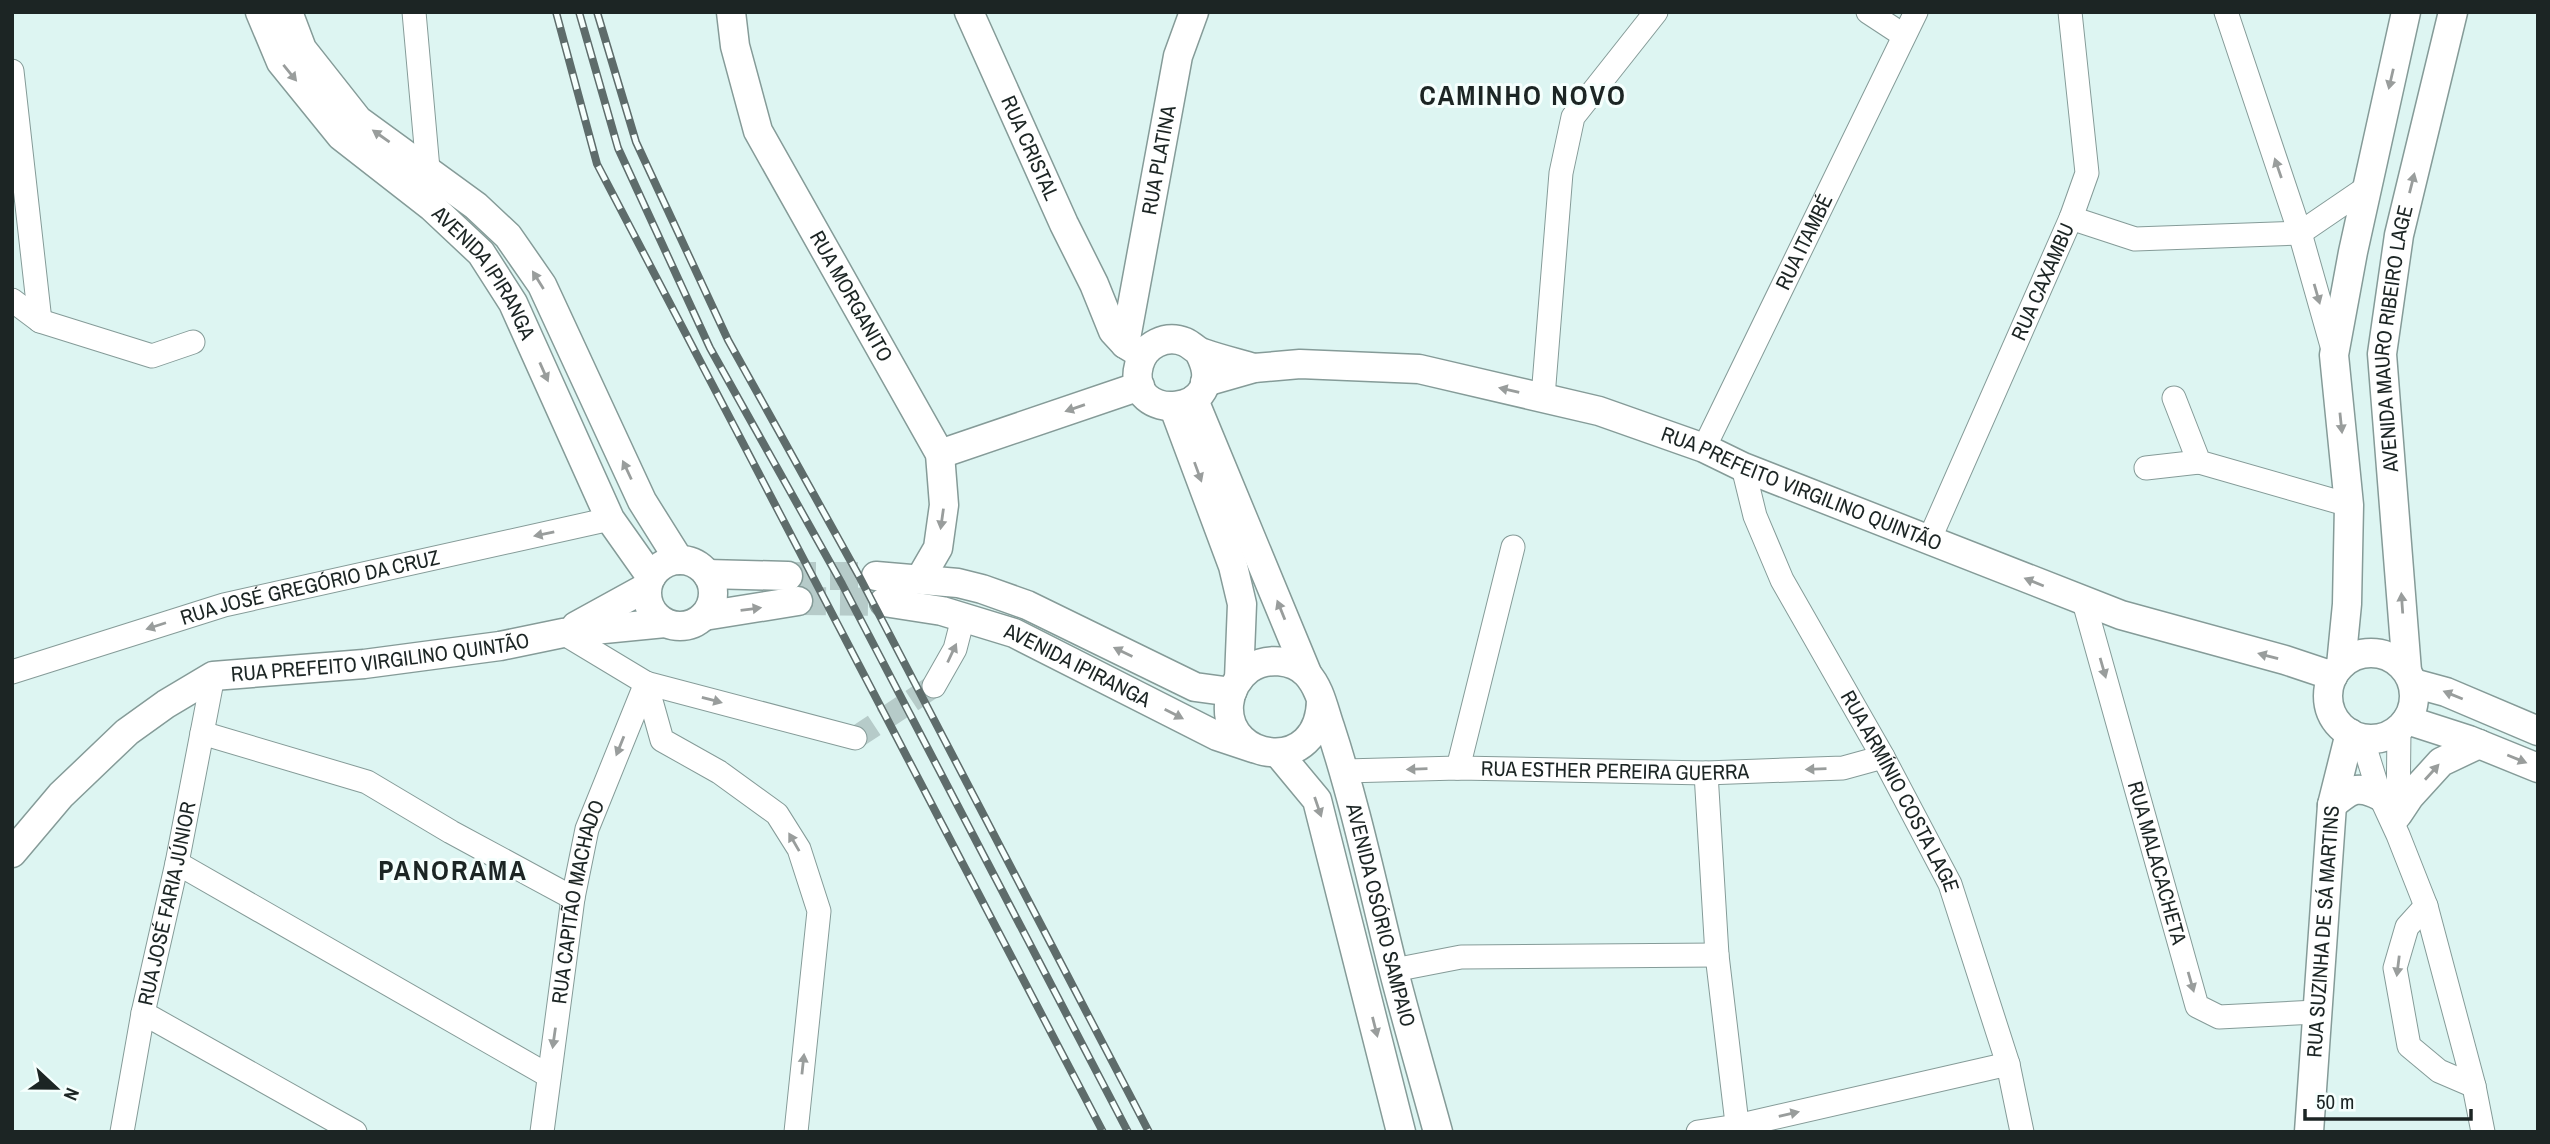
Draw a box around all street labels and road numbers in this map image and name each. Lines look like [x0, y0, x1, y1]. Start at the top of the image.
street label: RUA CRISTAL [994, 91, 1067, 205]
street label: RUA PLATINA [1134, 102, 1183, 217]
street label: RUA ITAMBÉ [1768, 189, 1839, 295]
street label: AVENIDA IPIRANGA [425, 199, 543, 345]
street label: AVENIDA MAURO RIBEIRO LAGE [2367, 202, 2420, 474]
street label: RUA CAXAMBU [2004, 218, 2081, 345]
street label: RUA MORGANITO [803, 225, 900, 367]
street label: RUA PREFEITO VIRGILINO QUINTÃO [1657, 419, 1946, 557]
street label: RUA JOSÉ GREGÓRIO DA CRUZ [177, 542, 443, 632]
street label: AVENIDA IPIRANGA [1000, 616, 1156, 714]
street label: RUA PREFEITO VIRGILINO QUINTÃO [230, 625, 532, 689]
street label: RUA ARMÍNIO COSTA LAGE [1834, 685, 1967, 895]
street label: RUA ESTHER PEREIRA GUERRA [1481, 753, 1750, 787]
street label: RUA MALACACHETA [2121, 778, 2194, 948]
street label: RUA CAPITÃO MACHADO [544, 795, 611, 1006]
street label: RUA JOSÉ FARIA JÚNIOR [130, 799, 203, 1008]
street label: AVENIDA OSÓRIO SAMPAIO [1339, 799, 1423, 1030]
street label: RUA SUZINHA DE SÁ MARTINS [2299, 804, 2346, 1058]

